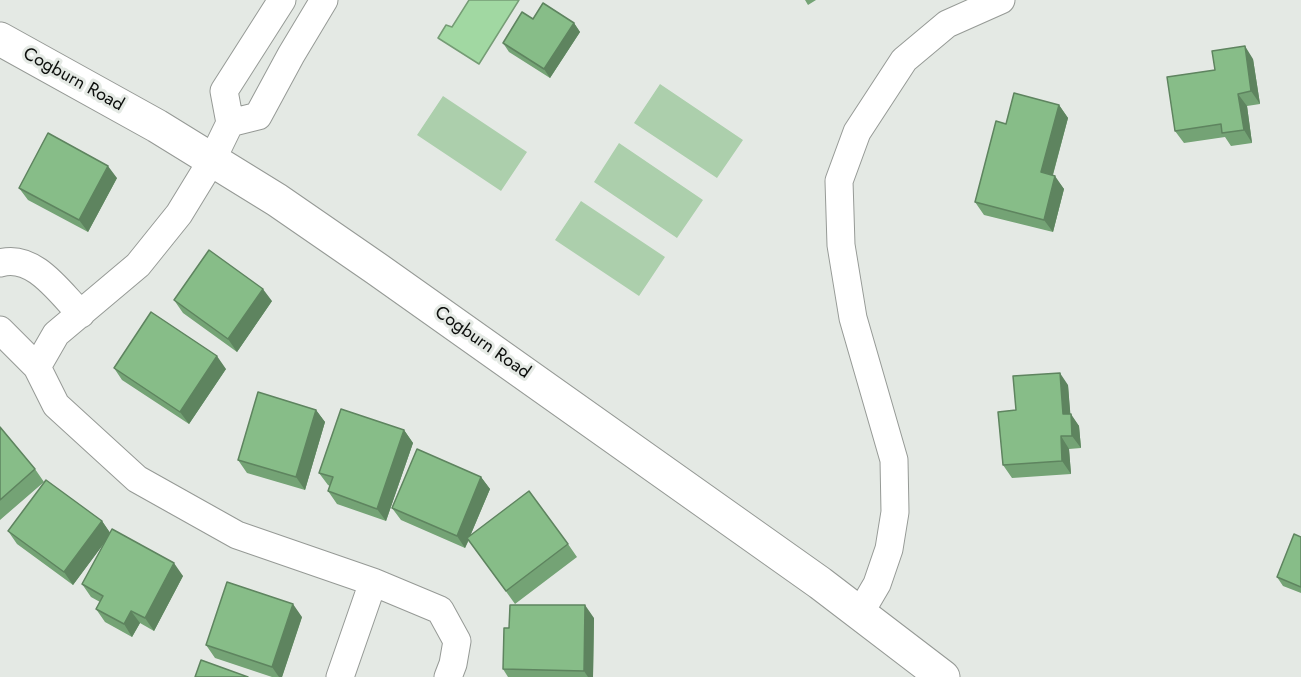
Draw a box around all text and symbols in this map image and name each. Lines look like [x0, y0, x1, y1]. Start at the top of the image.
street label: Cogburn Road [19, 43, 127, 117]
street label: Cogburn Road [430, 302, 534, 384]

